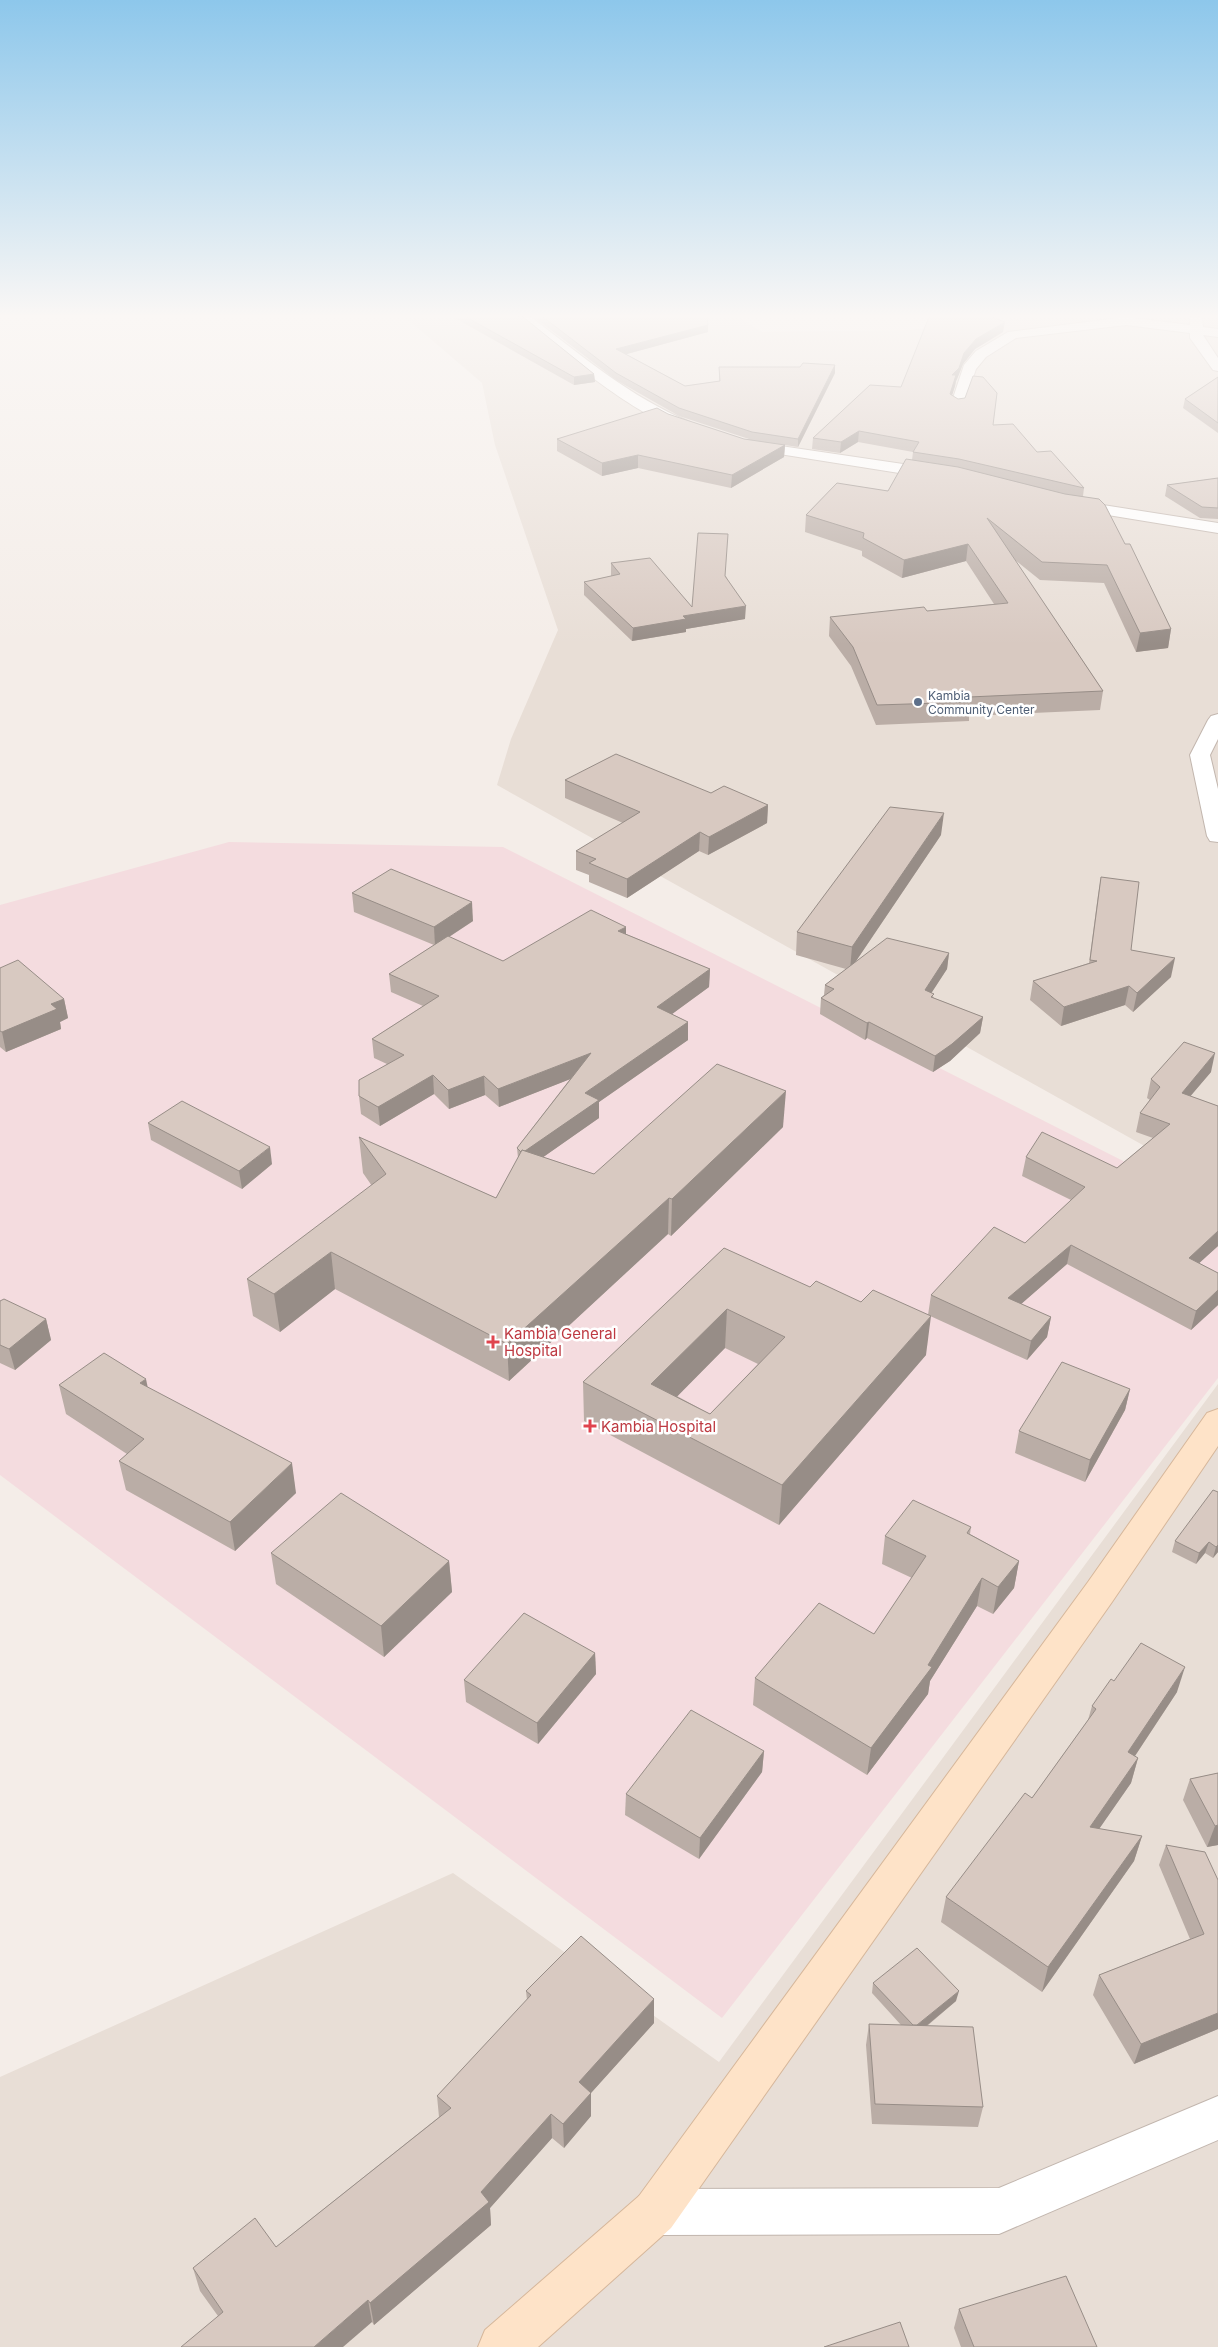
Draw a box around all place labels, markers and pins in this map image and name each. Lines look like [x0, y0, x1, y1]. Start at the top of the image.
place label: Kambia Community Center [928, 688, 1035, 717]
marker: Kambia Community Center [912, 696, 924, 708]
place label: Kambia General Hospital [504, 1324, 616, 1360]
marker: Kambia General Hospital [486, 1335, 500, 1349]
place label: Kambia Hospital [601, 1417, 716, 1436]
marker: Kambia Hospital [583, 1419, 597, 1433]

